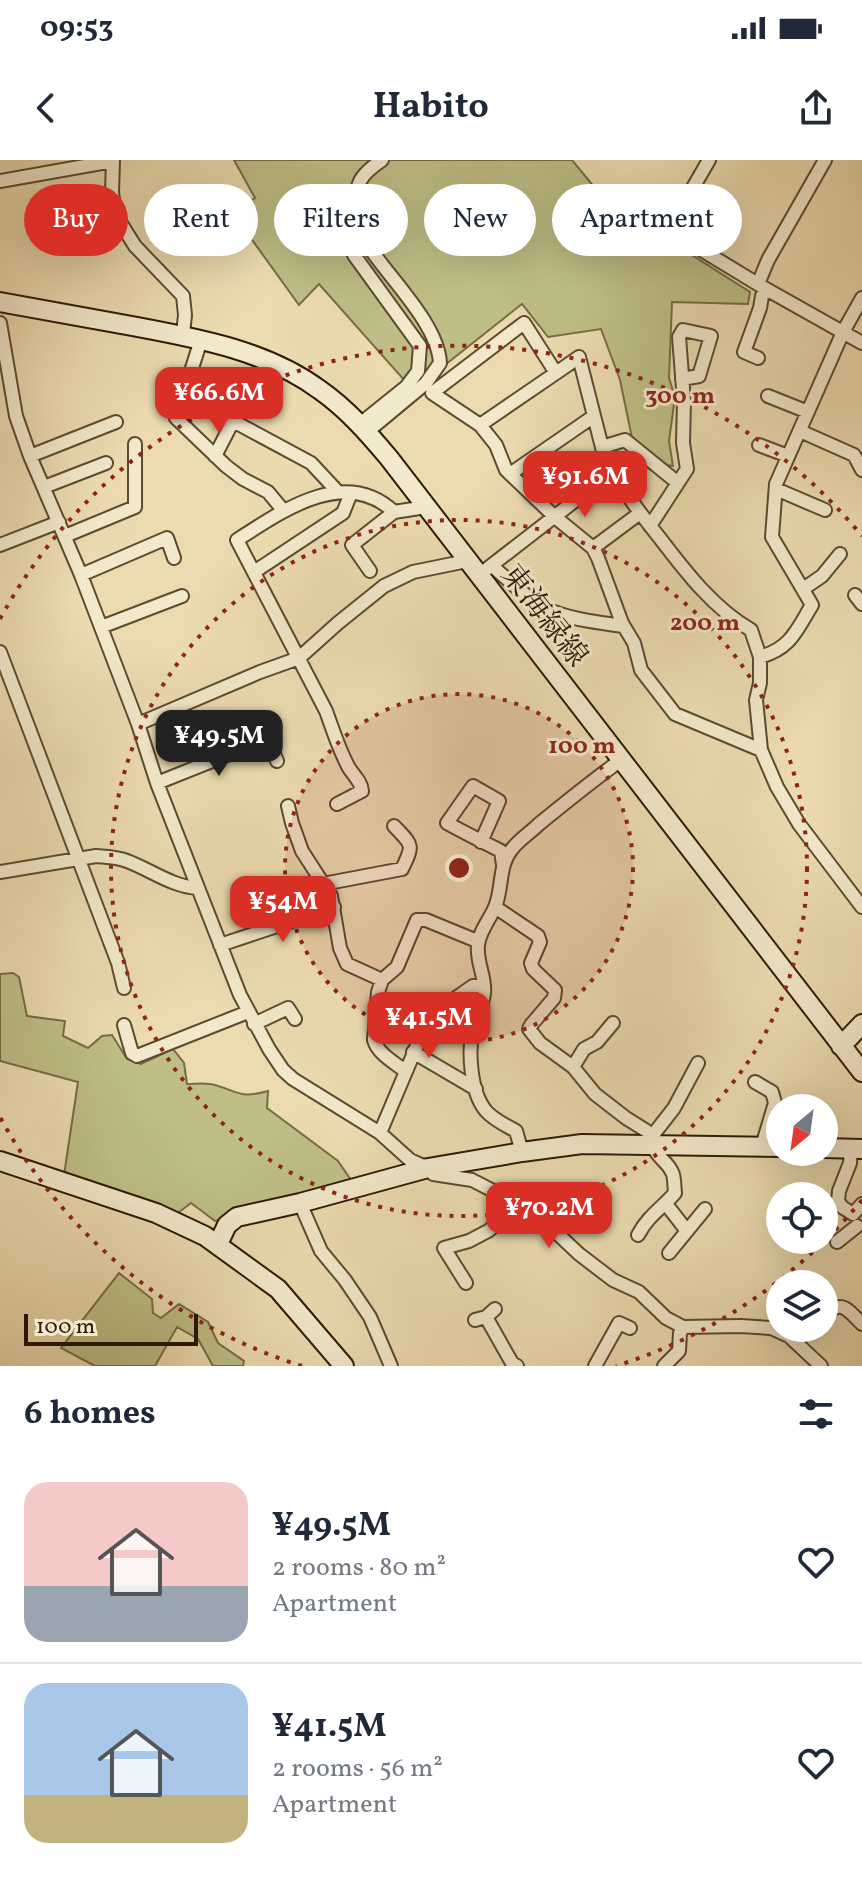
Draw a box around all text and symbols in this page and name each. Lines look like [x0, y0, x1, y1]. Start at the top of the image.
text: 09:53 [40, 7, 113, 49]
text: Habito [373, 83, 489, 133]
icon: back [24, 86, 68, 130]
icon: share [794, 86, 838, 130]
chip: Buy [24, 184, 128, 256]
chip: Rent [144, 184, 258, 256]
chip: Filters [274, 184, 408, 256]
chip: New [424, 184, 536, 256]
chip: Apartment [552, 184, 742, 256]
pin: ¥66.6M [154, 367, 284, 435]
text: ¥66.6M [173, 375, 265, 411]
text: 300 m [645, 380, 715, 414]
pin: ¥91.6M [520, 451, 650, 519]
text: ¥91.6M [541, 459, 629, 495]
street label: 東海緑線 [490, 556, 597, 676]
text: 200 m [670, 607, 740, 641]
pin: ¥49.5M [154, 710, 284, 778]
text: ¥49.5M [174, 718, 264, 754]
text: 100 m [548, 730, 616, 764]
centre of rings [445, 854, 473, 882]
pin: ¥54M [236, 876, 330, 944]
text: ¥54M [248, 884, 318, 920]
pin: ¥41.5M [364, 992, 494, 1060]
text: ¥41.5M [385, 1000, 473, 1036]
north arrow [766, 1094, 838, 1166]
map controls [766, 1094, 838, 1342]
pin: ¥70.2M [484, 1182, 614, 1250]
button: locate [766, 1182, 838, 1254]
text: ¥70.2M [504, 1190, 594, 1226]
button: layers [766, 1270, 838, 1342]
scale bar [24, 1310, 198, 1346]
text: 100 m [36, 1312, 95, 1343]
text: 6 homes [24, 1391, 156, 1438]
icon: filters [794, 1392, 838, 1436]
text: ¥49.5M [272, 1503, 391, 1550]
icon: home [88, 1514, 184, 1610]
icon: heart [794, 1540, 838, 1584]
text: 2 rooms · 80 m² [272, 1550, 446, 1586]
text: Apartment [272, 1586, 397, 1622]
text: ¥41.5M [272, 1704, 386, 1751]
icon: home [88, 1715, 184, 1811]
icon: heart [794, 1741, 838, 1785]
text: 2 rooms · 56 m² [272, 1751, 443, 1787]
text: Apartment [272, 1787, 397, 1823]

